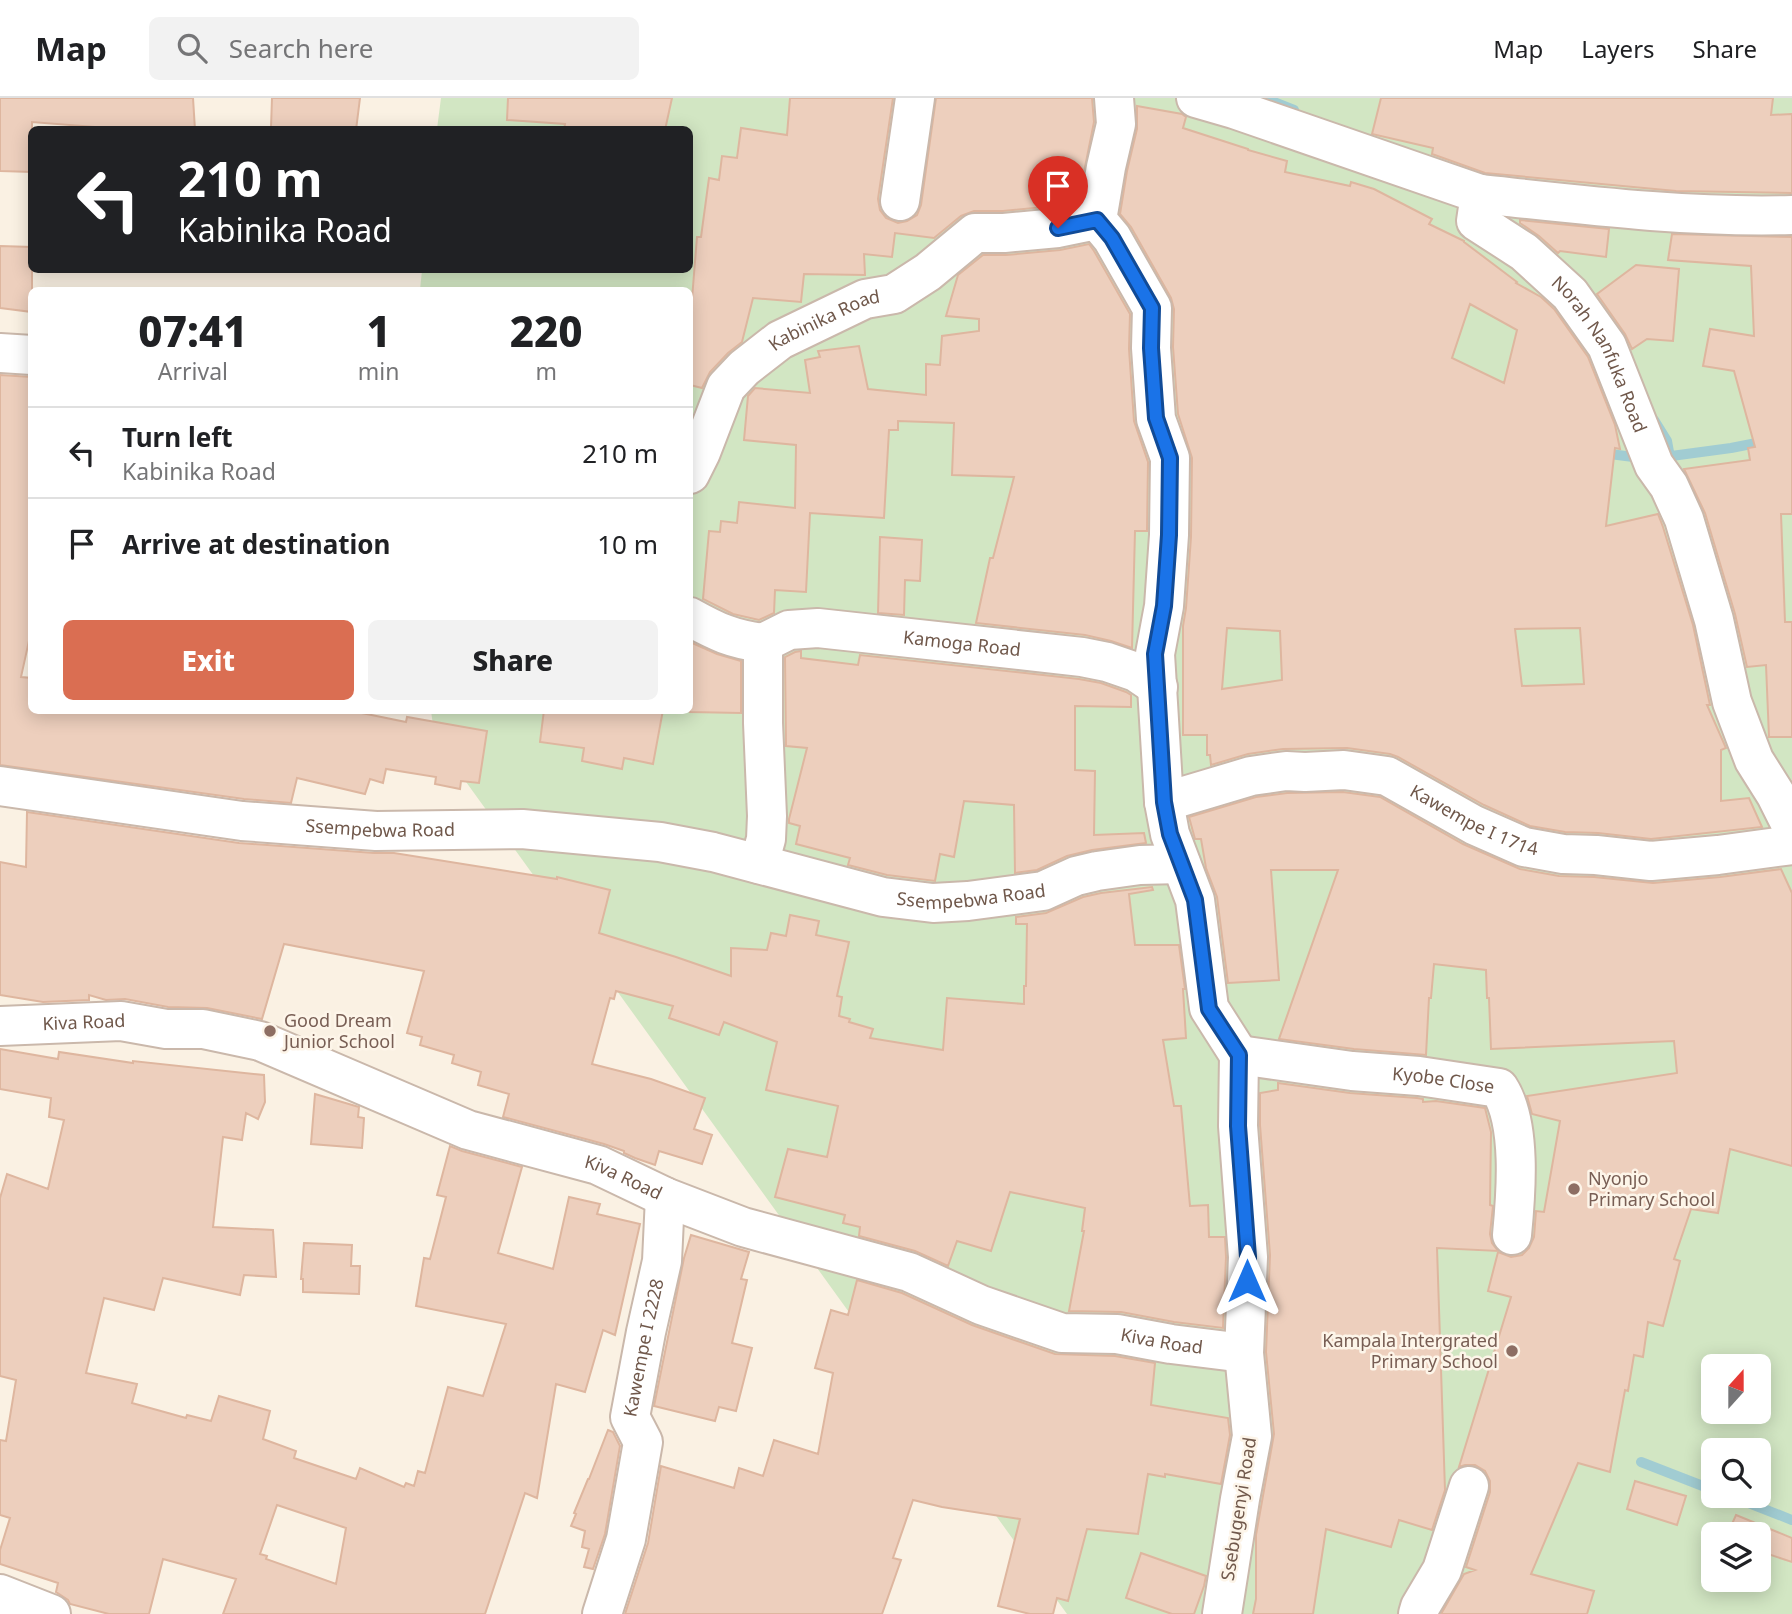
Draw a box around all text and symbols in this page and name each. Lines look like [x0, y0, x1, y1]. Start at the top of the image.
search box [149, 17, 639, 80]
text: Map [35, 26, 107, 71]
icon: search [173, 29, 211, 67]
text: Search here [229, 30, 373, 66]
text: Map [1493, 32, 1543, 65]
text: Layers [1581, 32, 1655, 65]
text: Share [1693, 32, 1757, 65]
text: 210 m [178, 145, 323, 211]
icon: left [63, 154, 154, 245]
pin [1028, 156, 1088, 228]
icon: arrive [1039, 167, 1077, 205]
text: Kabinika Road [178, 208, 392, 251]
street label: Norah Nanfuka Road [1547, 270, 1653, 436]
street label: Kabinika Road [763, 284, 882, 356]
text: 07:41 [138, 302, 247, 359]
text: 1 [366, 302, 391, 359]
text: 220 [510, 302, 583, 359]
text: Arrival [158, 355, 228, 387]
text: min [358, 355, 399, 387]
text: m [535, 355, 557, 387]
text: Turn left [122, 419, 233, 455]
icon: left [63, 434, 101, 472]
text: 210 m [582, 435, 658, 471]
text: Kabinika Road [122, 455, 276, 487]
icon: arrive [63, 525, 101, 563]
text: Arrive at destination [122, 526, 391, 562]
text: 10 m [597, 526, 658, 562]
button: Exit [63, 620, 354, 700]
button: Share [368, 620, 658, 700]
street label: Kamoga Road [902, 624, 1022, 661]
street label: Kawempe I 1714 [1406, 779, 1540, 860]
street label: Ssempebwa Road [305, 813, 455, 842]
street label: Ssempebwa Road [895, 878, 1047, 914]
street label: Kiva Road [42, 1008, 126, 1035]
place label: Good Dream Junior School [282, 1008, 395, 1053]
marker: Good Dream Junior School [262, 1023, 278, 1039]
street label: Kyobe Close [1392, 1061, 1496, 1098]
street label: Kiva Road [582, 1149, 666, 1205]
place label: Nyonjo Primary School [1588, 1166, 1715, 1211]
marker: Nyonjo Primary School [1566, 1181, 1582, 1197]
position arrow [1210, 1244, 1284, 1318]
street label: Kawempe I 2228 [617, 1276, 669, 1419]
street label: Kiva Road [1119, 1322, 1204, 1359]
place label: Kampala Intergrated Primary School [1322, 1328, 1498, 1373]
marker: Kampala Intergrated Primary School [1504, 1343, 1520, 1359]
north arrow [1701, 1354, 1771, 1424]
map controls [1701, 1354, 1771, 1592]
street label: Ssebugenyi Road [1215, 1435, 1261, 1582]
button: search [1701, 1438, 1771, 1508]
button: layers [1701, 1522, 1771, 1592]

